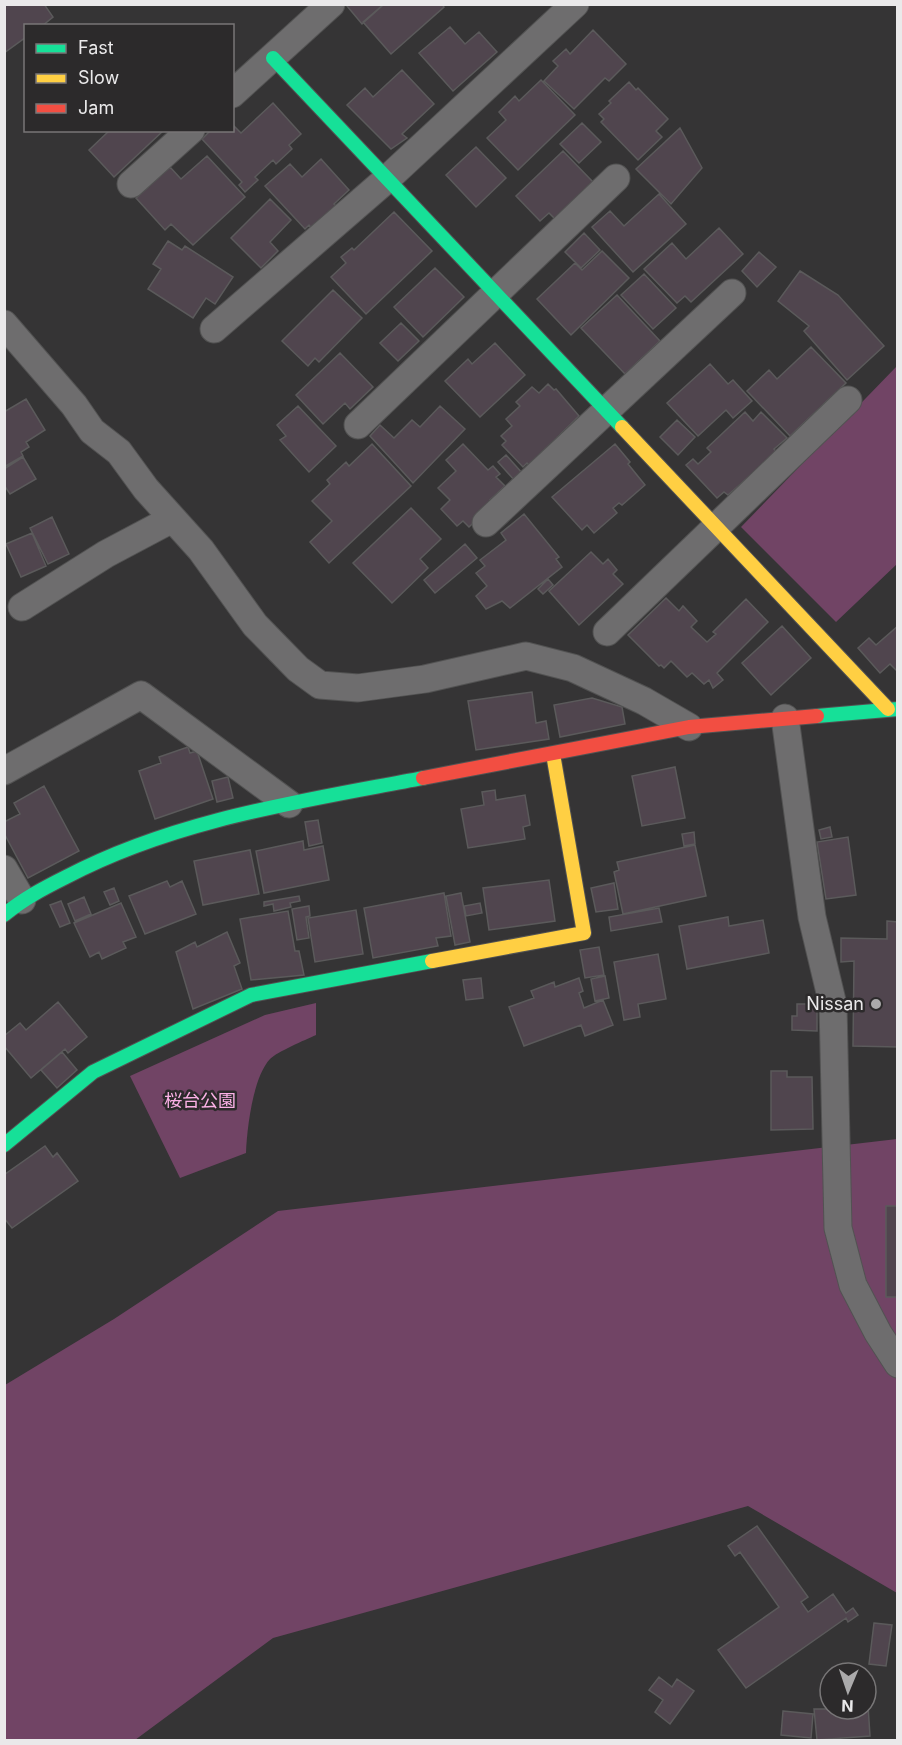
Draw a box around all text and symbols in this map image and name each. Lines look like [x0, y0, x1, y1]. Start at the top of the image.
legend [24, 24, 234, 132]
text: Fast [78, 37, 114, 58]
text: Slow [78, 67, 119, 88]
text: Jam [78, 97, 114, 118]
place label: Nissan [806, 993, 864, 1014]
marker: Nissan [869, 997, 883, 1011]
park label: 桜台公園 [164, 1090, 236, 1111]
north arrow [818, 1661, 878, 1721]
text: N [841, 1696, 854, 1716]

